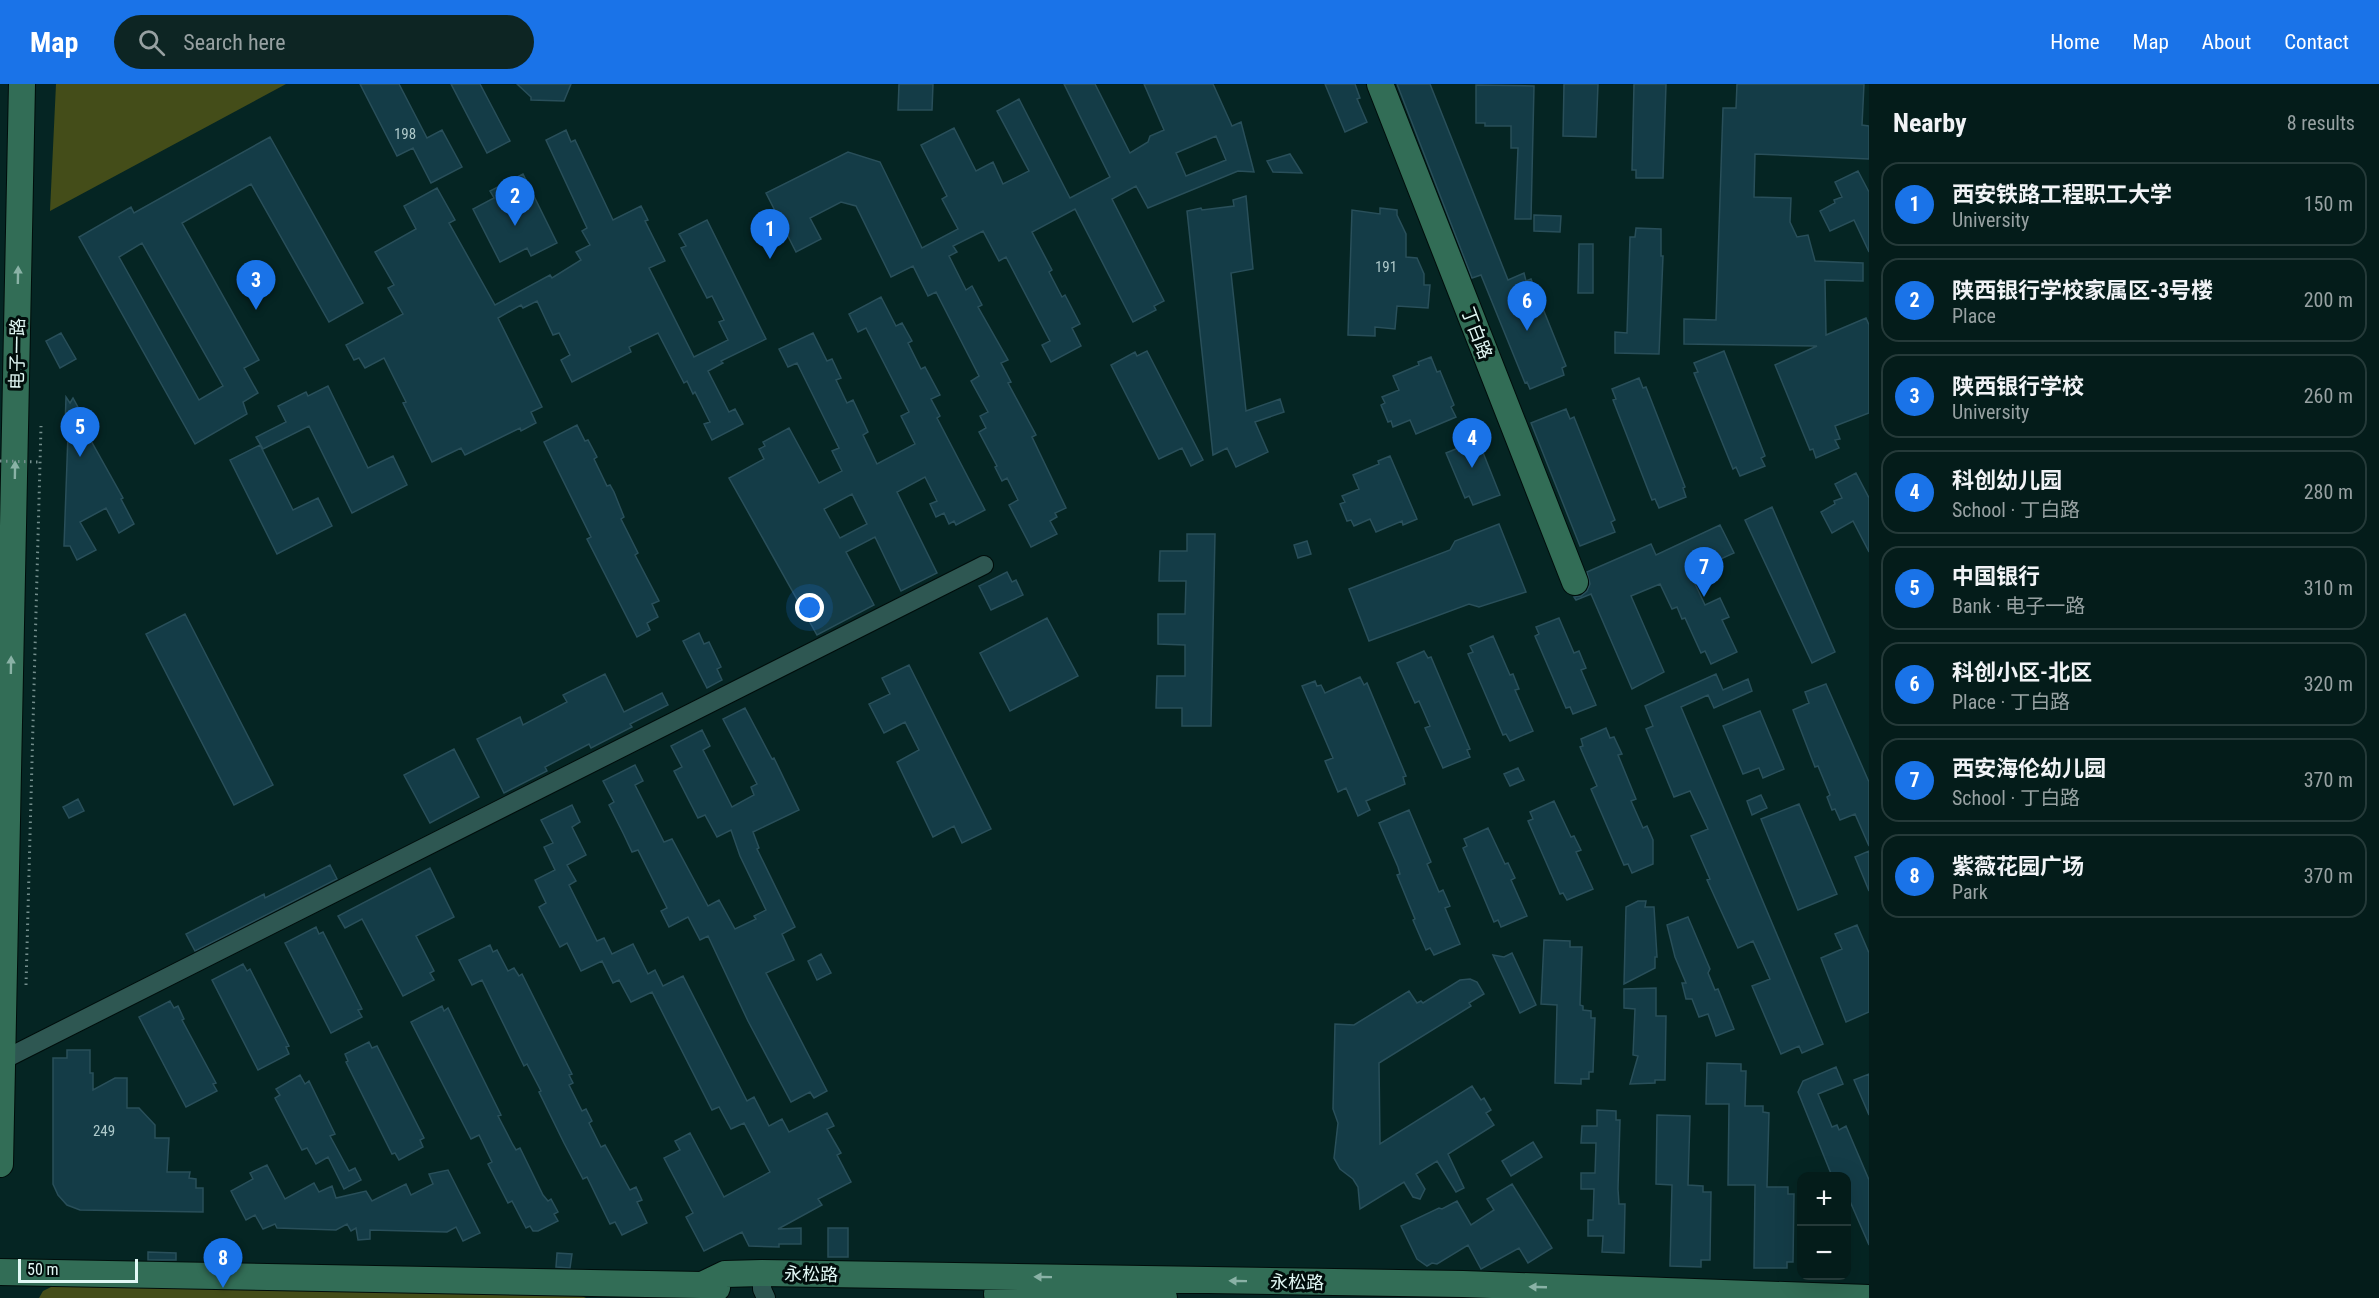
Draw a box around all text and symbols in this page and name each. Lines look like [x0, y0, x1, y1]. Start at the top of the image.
search box [114, 15, 534, 69]
text: Map [30, 26, 78, 59]
icon: search [135, 26, 168, 59]
text: Search here [183, 30, 286, 55]
text: Home [2050, 30, 2100, 54]
text: Map [2133, 30, 2169, 54]
text: About [2202, 30, 2251, 54]
text: Contact [2284, 30, 2349, 54]
text: Nearby [1893, 108, 1967, 138]
text: 8 results [2287, 111, 2355, 135]
house number: 198 [394, 125, 416, 143]
pin: 2 [496, 176, 534, 226]
text: 西安铁路工程职工大学 [1952, 182, 2172, 207]
text: 1 [1909, 192, 1920, 216]
text: 150 m [2304, 192, 2353, 216]
text: University [1952, 208, 2029, 232]
pin: 1 [750, 210, 790, 259]
house number: 191 [1375, 258, 1397, 276]
pin: 3 [236, 260, 276, 310]
one-way arrow [13, 265, 23, 284]
text: 陕西银行学校家属区-3号楼 [1952, 278, 2213, 303]
pin: 6 [1508, 282, 1546, 331]
text: 2 [1909, 288, 1920, 312]
text: 200 m [2304, 288, 2353, 312]
street label: 丁白路 [1458, 304, 1496, 362]
text: Place [1952, 304, 1996, 328]
street label: 电子一路 [6, 318, 28, 390]
text: 陕西银行学校 [1952, 374, 2084, 399]
text: 3 [1909, 384, 1920, 408]
text: 260 m [2304, 384, 2353, 408]
text: University [1952, 400, 2029, 424]
pin: 5 [60, 408, 100, 457]
pin: 4 [1452, 418, 1492, 468]
one-way arrow [10, 460, 19, 479]
text: 科创幼儿园 [1952, 468, 2062, 493]
text: 4 [1909, 480, 1920, 504]
text: 280 m [2304, 480, 2353, 504]
text: School · 丁白路 [1952, 498, 2080, 522]
pin: 7 [1684, 548, 1724, 597]
text: 中国银行 [1952, 564, 2040, 589]
text: 5 [1909, 576, 1920, 600]
text: 310 m [2304, 576, 2353, 600]
your location [795, 593, 824, 622]
text: Bank · 电子一路 [1952, 594, 2085, 618]
one-way arrow [6, 655, 16, 674]
text: 科创小区-北区 [1952, 660, 2092, 685]
text: 6 [1909, 672, 1920, 696]
text: 320 m [2304, 672, 2353, 696]
text: Place · 丁白路 [1952, 690, 2070, 714]
text: 西安海伦幼儿园 [1952, 756, 2106, 781]
text: 7 [1909, 768, 1920, 792]
text: 370 m [2304, 768, 2353, 792]
text: School · 丁白路 [1952, 786, 2080, 810]
text: 紫薇花园广场 [1952, 854, 2084, 879]
text: 8 [1909, 864, 1920, 888]
text: 370 m [2304, 864, 2353, 888]
text: Park [1952, 880, 1988, 904]
house number: 249 [93, 1122, 115, 1140]
map controls [1797, 1172, 1851, 1280]
button: + [1797, 1172, 1851, 1226]
button: − [1797, 1226, 1851, 1280]
pin: 8 [204, 1238, 242, 1288]
scale bar [18, 1256, 138, 1284]
text: 50 m [27, 1260, 59, 1279]
street label: 永松路 [784, 1263, 838, 1285]
street label: 永松路 [1270, 1271, 1324, 1293]
one-way arrow [1033, 1273, 1052, 1282]
one-way arrow [1228, 1276, 1247, 1285]
one-way arrow [1528, 1282, 1547, 1292]

